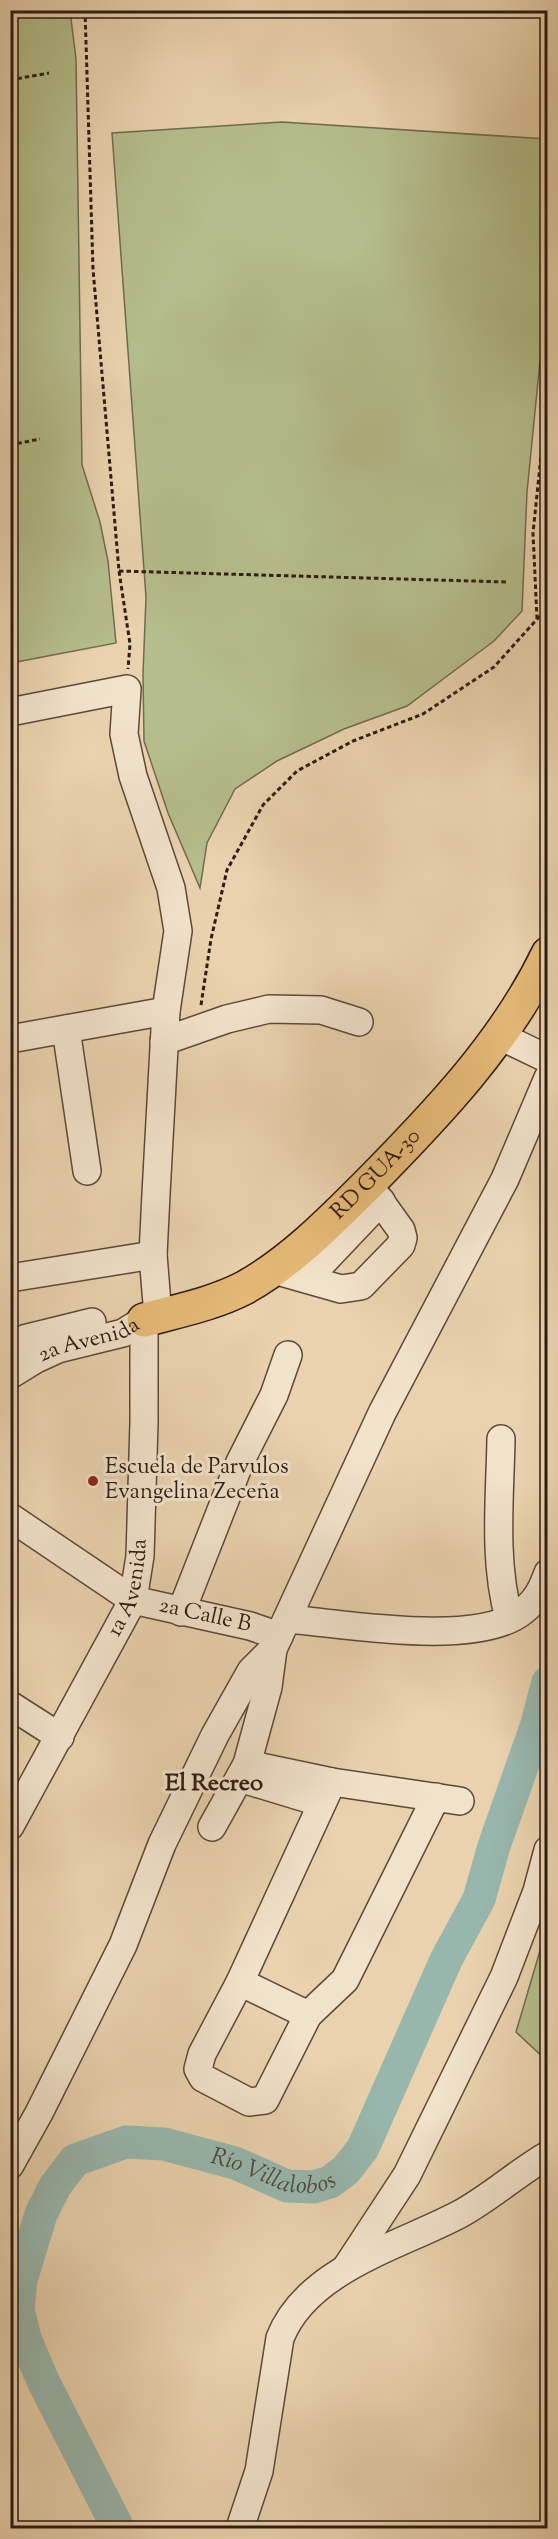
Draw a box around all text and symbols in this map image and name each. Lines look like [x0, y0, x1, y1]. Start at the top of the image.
street label: RD GUA-30 [324, 1122, 429, 1228]
street label: 2a Avenida [33, 1310, 146, 1372]
place label: Escuela de Parvulos Evangelina Zeceña [105, 1452, 289, 1509]
marker: Escuela de Parvulos Evangelina Zeceña [86, 1474, 100, 1488]
street label: 1a Avenida [100, 1538, 157, 1643]
street label: 2a Calle B [156, 1590, 254, 1642]
district label: El Recreo [165, 1767, 263, 1801]
water label: Río Villalobos [207, 2140, 344, 2204]

